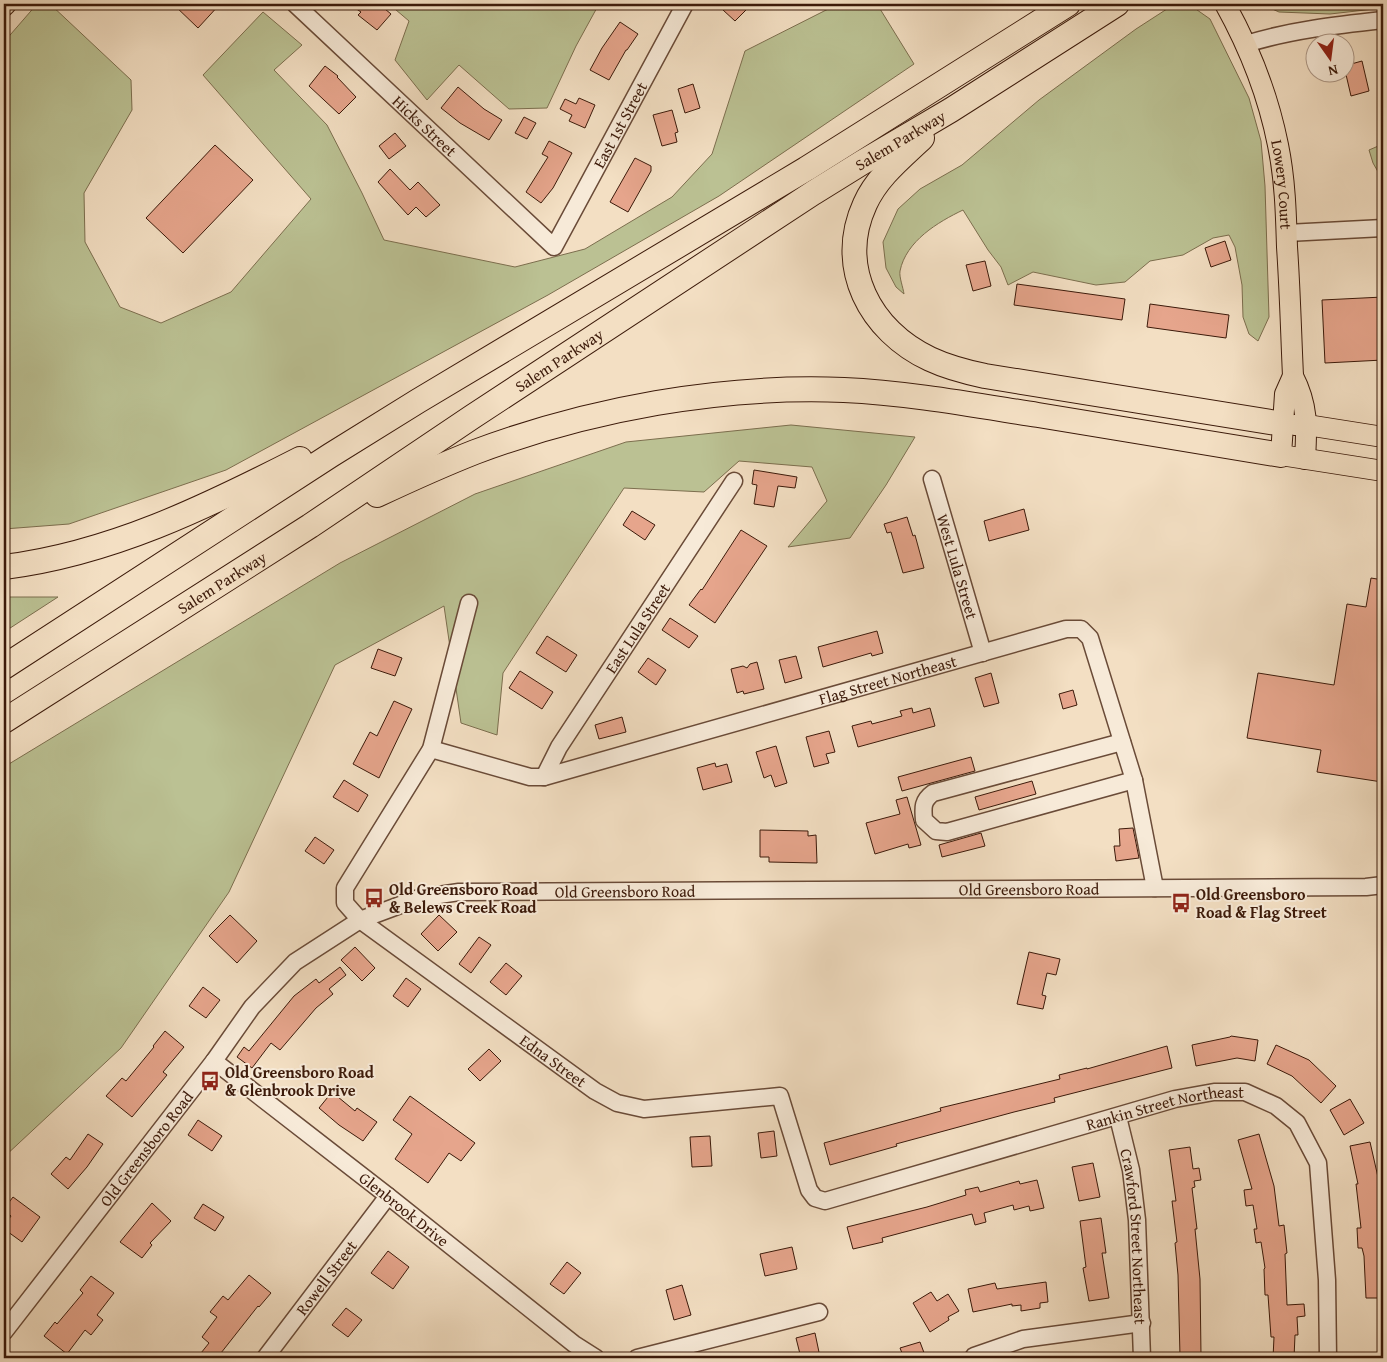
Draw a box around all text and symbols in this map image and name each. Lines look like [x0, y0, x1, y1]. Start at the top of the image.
north arrow [1304, 32, 1354, 82]
text: N [1326, 60, 1340, 82]
street label: East 1st Street [587, 77, 653, 172]
street label: Hicks Street [387, 89, 463, 162]
street label: Salem Parkway [850, 104, 950, 176]
street label: Lowery Court [1265, 137, 1298, 230]
street label: Salem Parkway [510, 322, 608, 398]
street label: West Lula Street [931, 511, 984, 622]
street label: Salem Parkway [172, 545, 271, 620]
street label: East Lula Street [599, 578, 676, 678]
street label: Flag Street Northeast [816, 649, 960, 711]
street label: Old Greensboro Road [959, 876, 1100, 901]
place label: Old Greensboro Road & Belews Creek Road [389, 877, 539, 919]
street label: Old Greensboro Road [555, 879, 696, 903]
place label: Old Greensboro Road & Flag Street [1196, 882, 1327, 924]
bus stop icon: Old Greensboro Road & Belews Creek Road [363, 887, 385, 909]
bus stop icon: Old Greensboro Road & Flag Street [1170, 892, 1192, 914]
street label: Edna Street [515, 1028, 592, 1093]
place label: Old Greensboro Road & Glenbrook Drive [225, 1060, 375, 1102]
bus stop icon: Old Greensboro Road & Glenbrook Drive [199, 1070, 221, 1092]
street label: Rankin Street Northeast [1083, 1080, 1244, 1136]
street label: Old Greensboro Road [94, 1085, 199, 1211]
street label: Crawford Street Northeast [1114, 1146, 1153, 1325]
street label: Glenbrook Drive [354, 1166, 454, 1252]
street label: Rowell Street [290, 1235, 363, 1320]

